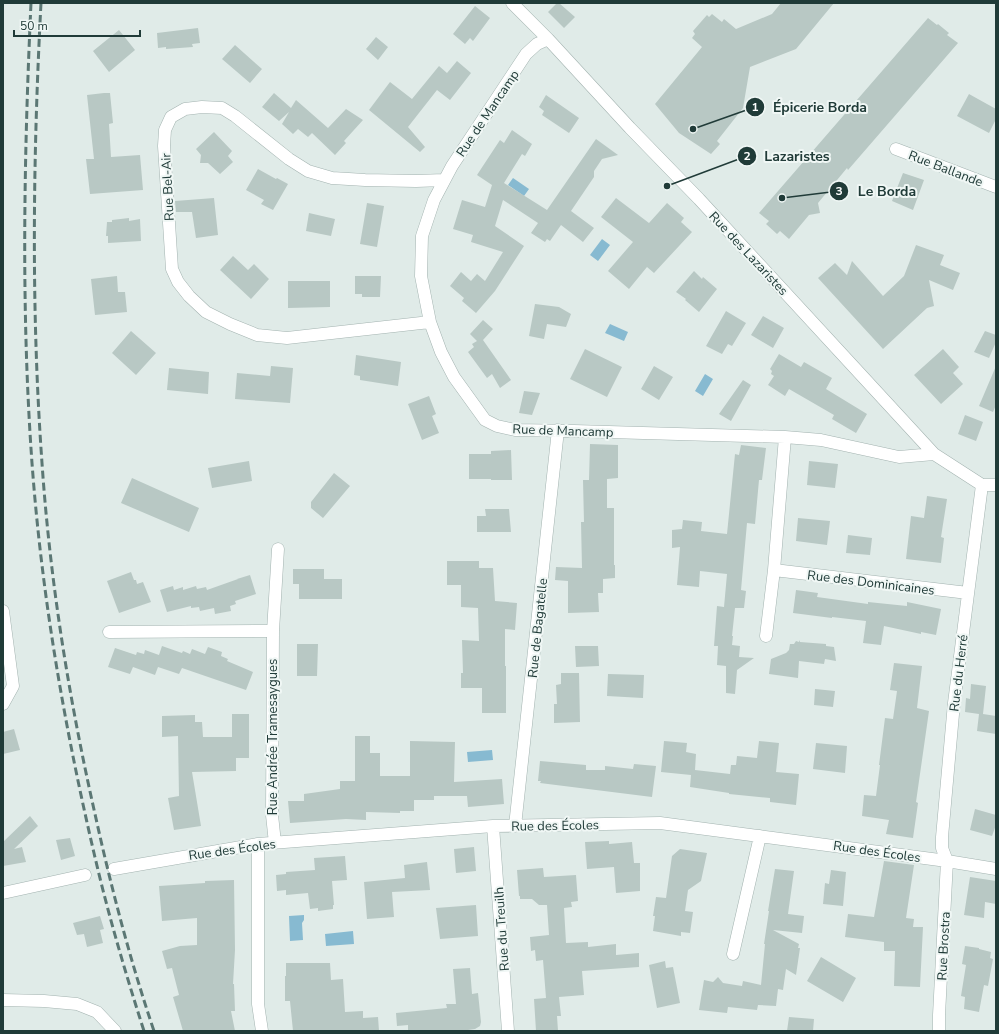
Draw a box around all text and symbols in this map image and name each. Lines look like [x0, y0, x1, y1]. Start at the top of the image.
scale bar [14, 12, 140, 38]
text: 50 m [20, 18, 48, 34]
street label: Rue de Mancamp [452, 67, 524, 160]
callout: Épicerie Borda [745, 94, 875, 120]
text: Épicerie Borda [773, 98, 867, 117]
text: 1 [751, 99, 759, 115]
callout: Lazaristes [737, 143, 838, 169]
street label: Rue Ballande [906, 146, 986, 191]
text: Lazaristes [764, 147, 830, 166]
text: 2 [743, 148, 751, 164]
street label: Rue Bel-Air [157, 152, 179, 221]
callout: Le Borda [829, 178, 924, 204]
text: Le Borda [858, 182, 916, 201]
text: 3 [835, 183, 843, 199]
street label: Rue des Lazaristes [705, 208, 792, 300]
street label: Rue de Mancamp [512, 420, 614, 442]
street label: Rue des Dominicaines [806, 566, 936, 600]
street label: Rue de Bagatelle [524, 577, 552, 679]
street label: Rue du Herré [945, 634, 973, 713]
street label: Rue Andrée Tramesaygues [264, 659, 282, 815]
street label: Rue des Écoles [511, 815, 599, 836]
street label: Rue des Écoles [187, 834, 277, 865]
street label: Rue des Écoles [832, 836, 922, 867]
street label: Rue du Treuilh [490, 886, 514, 972]
street label: Rue Brostra [933, 911, 955, 981]

